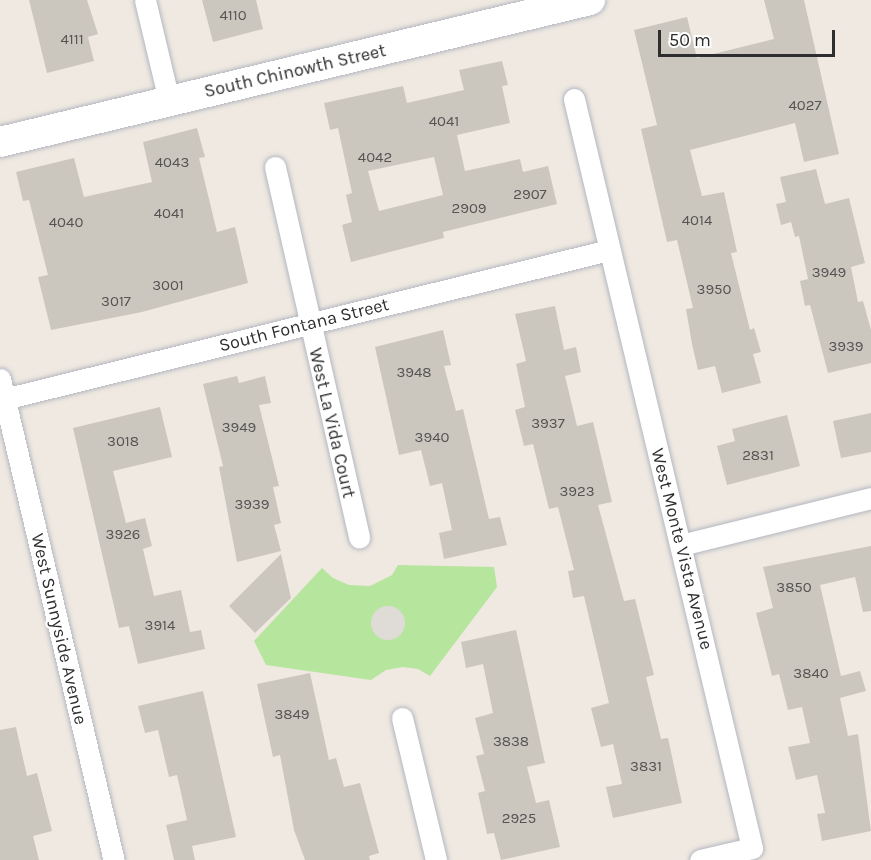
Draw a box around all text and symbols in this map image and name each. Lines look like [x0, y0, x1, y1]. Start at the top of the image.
house number: 4110 [219, 7, 247, 25]
scale bar [661, 18, 838, 56]
text: 50 m [669, 29, 711, 51]
house number: 4111 [60, 31, 84, 49]
street label: South Chinowth Street [202, 40, 388, 102]
house number: 4027 [788, 97, 822, 115]
house number: 4041 [429, 113, 459, 131]
house number: 4042 [358, 149, 392, 167]
house number: 4043 [155, 154, 189, 172]
house number: 2907 [513, 186, 547, 204]
house number: 2909 [452, 200, 486, 218]
house number: 4041 [154, 205, 184, 223]
house number: 4014 [682, 212, 712, 230]
house number: 4040 [49, 214, 83, 232]
house number: 3949 [812, 264, 846, 282]
house number: 3001 [152, 277, 184, 295]
house number: 3950 [697, 281, 731, 299]
house number: 3017 [101, 293, 131, 311]
street label: South Fontana Street [217, 293, 391, 357]
house number: 3939 [828, 338, 864, 356]
street label: West La Vida Court [304, 346, 360, 500]
house number: 3948 [396, 364, 432, 382]
house number: 3937 [531, 415, 565, 433]
house number: 3949 [222, 419, 256, 437]
house number: 3940 [415, 429, 449, 447]
house number: 3018 [107, 433, 139, 451]
street label: West Monte Vista Avenue [647, 446, 717, 652]
house number: 2831 [742, 447, 774, 465]
house number: 3923 [559, 483, 595, 501]
house number: 3939 [234, 496, 270, 514]
house number: 3926 [106, 526, 140, 544]
street label: West Sunnyside Avenue [27, 531, 91, 727]
house number: 3850 [776, 579, 812, 597]
house number: 3914 [145, 617, 175, 635]
house number: 3840 [793, 665, 829, 683]
house number: 3849 [274, 706, 310, 724]
house number: 3838 [493, 733, 529, 751]
house number: 3831 [630, 758, 662, 776]
house number: 2925 [502, 810, 536, 828]

